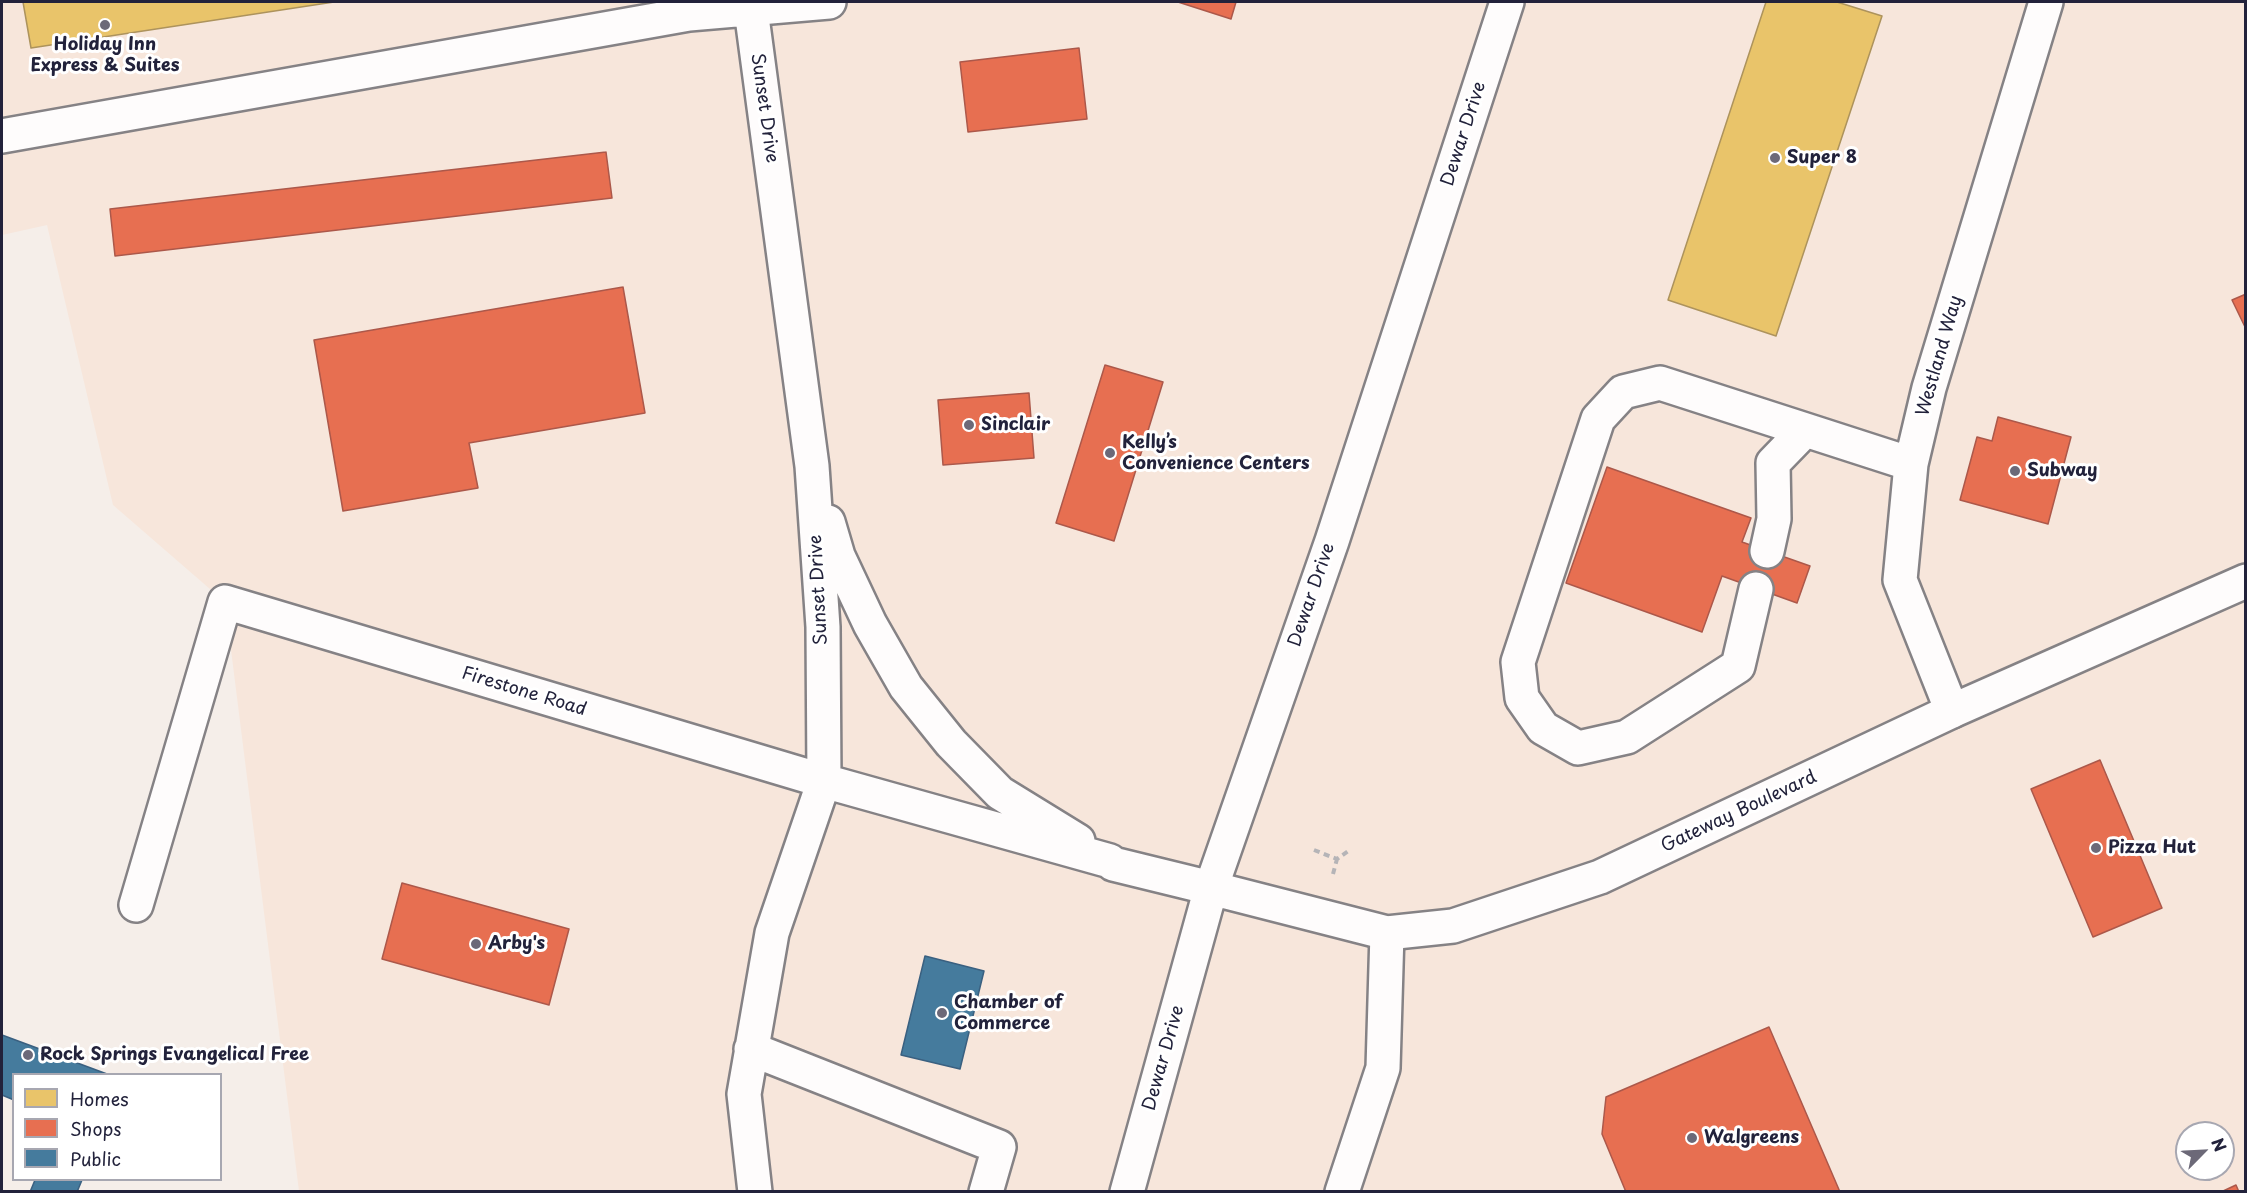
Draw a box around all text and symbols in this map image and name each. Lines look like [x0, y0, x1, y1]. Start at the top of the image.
marker: Holiday Inn Express & Suites [98, 18, 112, 32]
place label: Holiday Inn Express & Suites [30, 34, 180, 76]
street label: Sunset Drive [746, 52, 782, 164]
street label: Dewar Drive [1437, 79, 1491, 189]
place label: Super 8 [1787, 147, 1857, 169]
marker: Super 8 [1768, 151, 1782, 165]
street label: Westland Way [1912, 293, 1968, 419]
place label: Sinclair [981, 414, 1050, 436]
marker: Sinclair [962, 418, 976, 432]
place label: Kelly’s Convenience Centers [1122, 432, 1310, 474]
marker: Kelly’s Convenience Centers [1103, 446, 1117, 460]
place label: Subway [2027, 460, 2097, 482]
marker: Subway [2008, 464, 2022, 478]
street label: Sunset Drive [805, 534, 833, 646]
street label: Dewar Drive [1284, 540, 1340, 650]
street label: Firestone Road [459, 663, 589, 721]
street label: Gateway Boulevard [1658, 766, 1820, 858]
place label: Pizza Hut [2108, 837, 2196, 859]
marker: Pizza Hut [2089, 841, 2103, 855]
place label: Arby's [488, 933, 545, 955]
marker: Arby's [469, 937, 483, 951]
place label: Chamber of Commerce [954, 992, 1063, 1034]
street label: Dewar Drive [1139, 1003, 1189, 1113]
marker: Chamber of Commerce [935, 1006, 949, 1020]
place label: Rock Springs Evangelical Free [40, 1044, 309, 1066]
marker: Rock Springs Evangelical Free [21, 1048, 35, 1062]
legend [12, 1073, 222, 1181]
text: Homes [70, 1085, 128, 1112]
text: Shops [70, 1115, 121, 1142]
north arrow [2175, 1121, 2235, 1181]
place label: Walgreens [1704, 1127, 1799, 1149]
marker: Walgreens [1685, 1131, 1699, 1145]
text: N [2206, 1134, 2233, 1155]
text: Public [70, 1145, 121, 1172]

